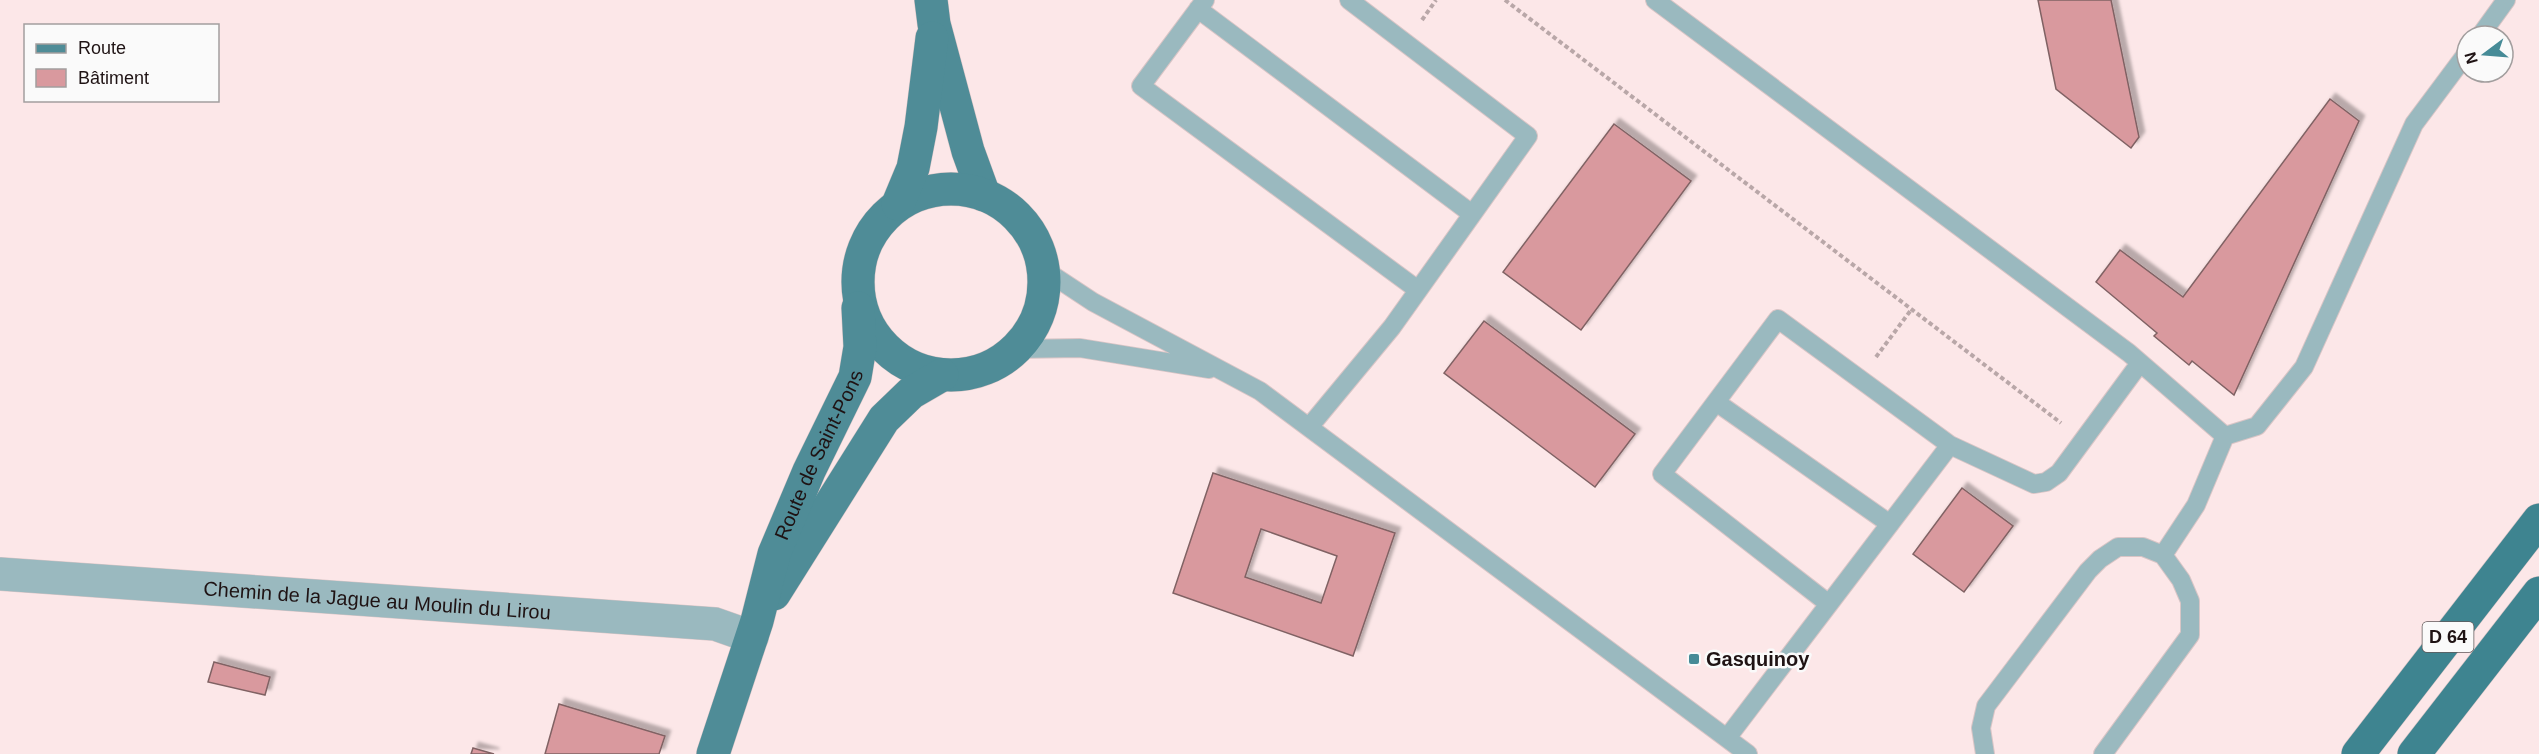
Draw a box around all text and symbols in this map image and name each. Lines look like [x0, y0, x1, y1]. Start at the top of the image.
legend [24, 24, 219, 102]
north arrow [2455, 24, 2515, 84]
text: Route [78, 38, 126, 58]
text: N [2461, 50, 2481, 66]
text: Bâtiment [78, 68, 149, 88]
street label: Route de Saint-Pons [770, 369, 867, 543]
street label: Chemin de la Jague au Moulin du Lirou [203, 577, 552, 623]
road number: D 64 [2422, 622, 2474, 652]
place label: Gasquinoy [1706, 648, 1810, 670]
marker: Gasquinoy [1687, 652, 1701, 666]

